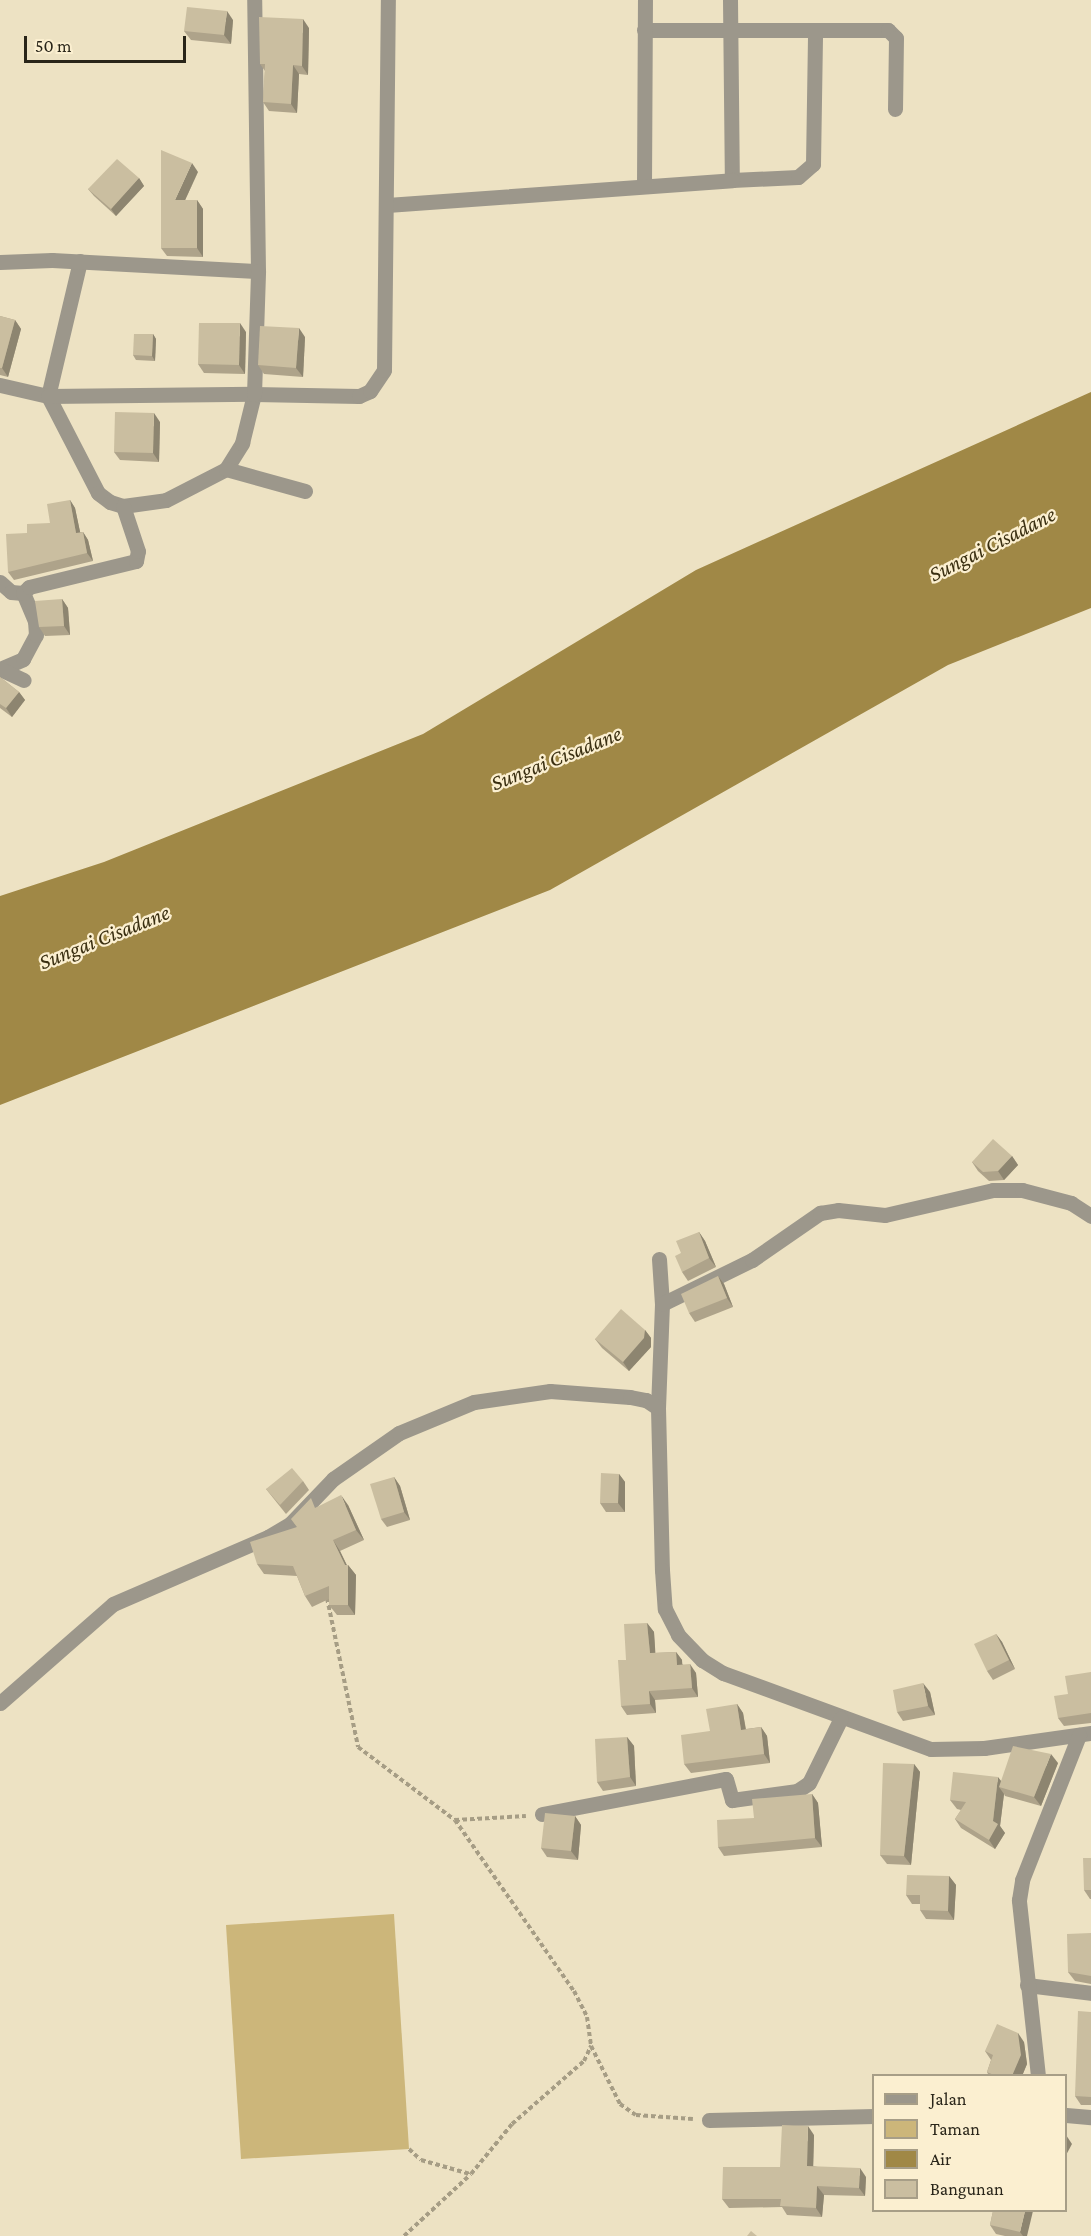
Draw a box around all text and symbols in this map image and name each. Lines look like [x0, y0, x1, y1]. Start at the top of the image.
scale bar [27, 24, 189, 62]
text: 50 m [35, 36, 72, 56]
water label: Sungai Cisadane [924, 501, 1060, 587]
water label: Sungai Cisadane [487, 720, 625, 796]
water label: Sungai Cisadane [35, 899, 173, 975]
legend [872, 2074, 1067, 2212]
text: Jalan [930, 2089, 966, 2109]
text: Taman [930, 2119, 980, 2139]
text: Air [930, 2149, 951, 2169]
text: Bangunan [930, 2179, 1004, 2199]

